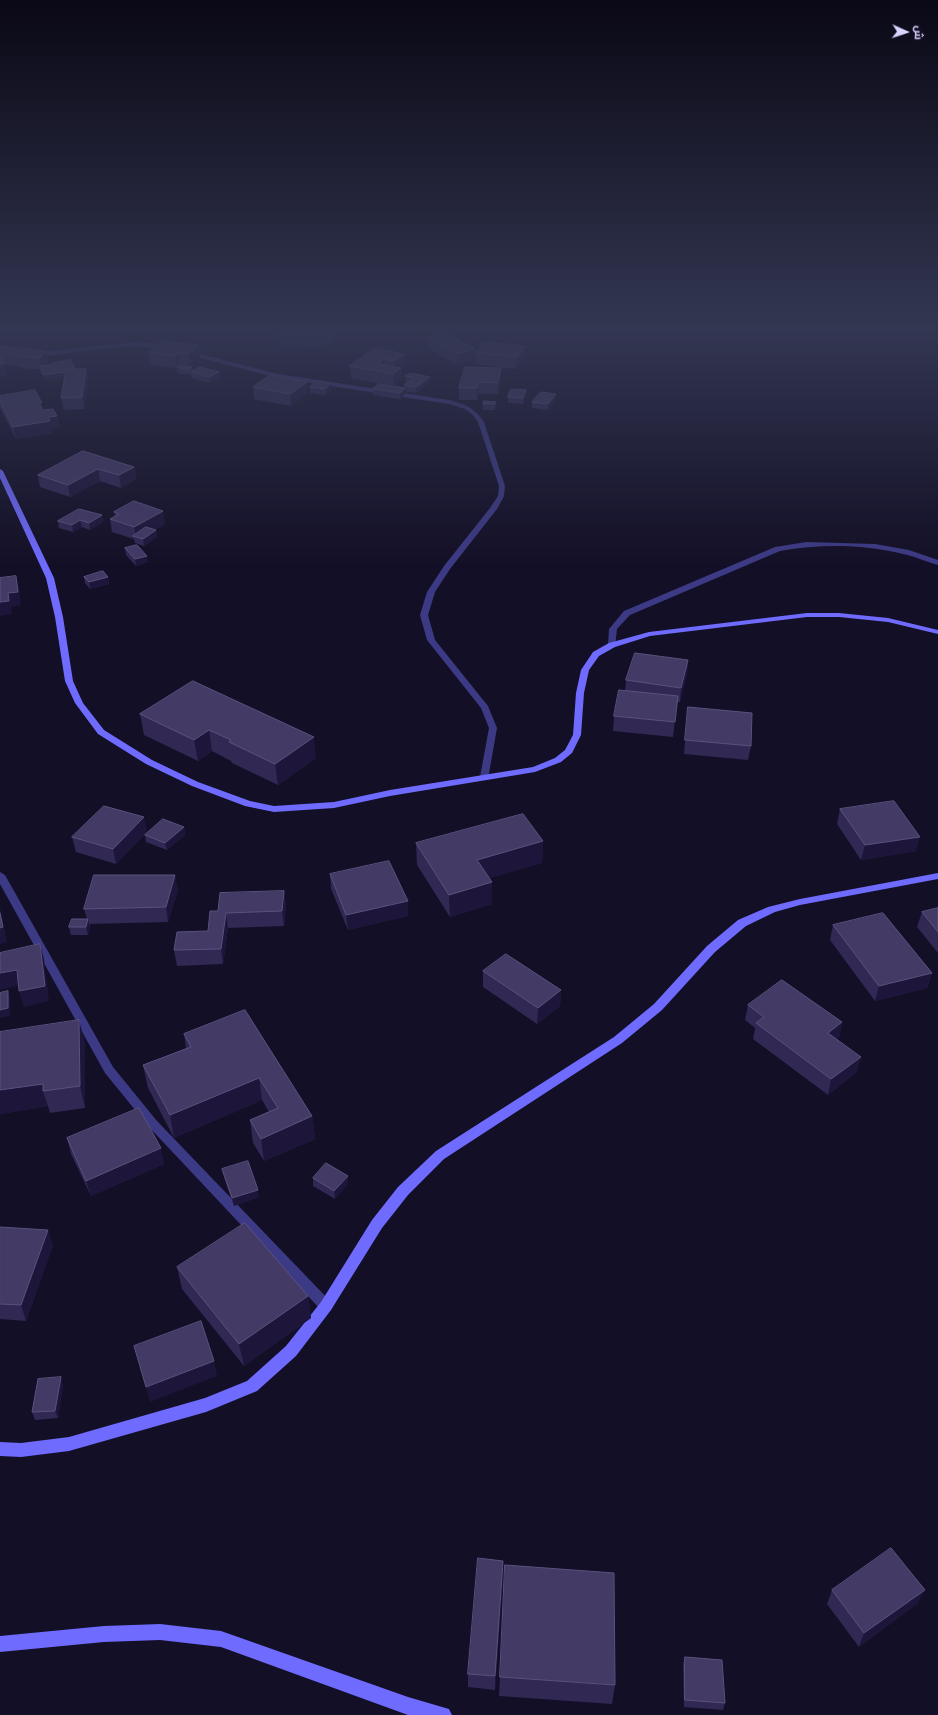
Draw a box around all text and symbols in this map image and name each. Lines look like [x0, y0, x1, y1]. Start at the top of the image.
north arrow [886, 12, 926, 52]
text: ش [912, 25, 925, 40]

